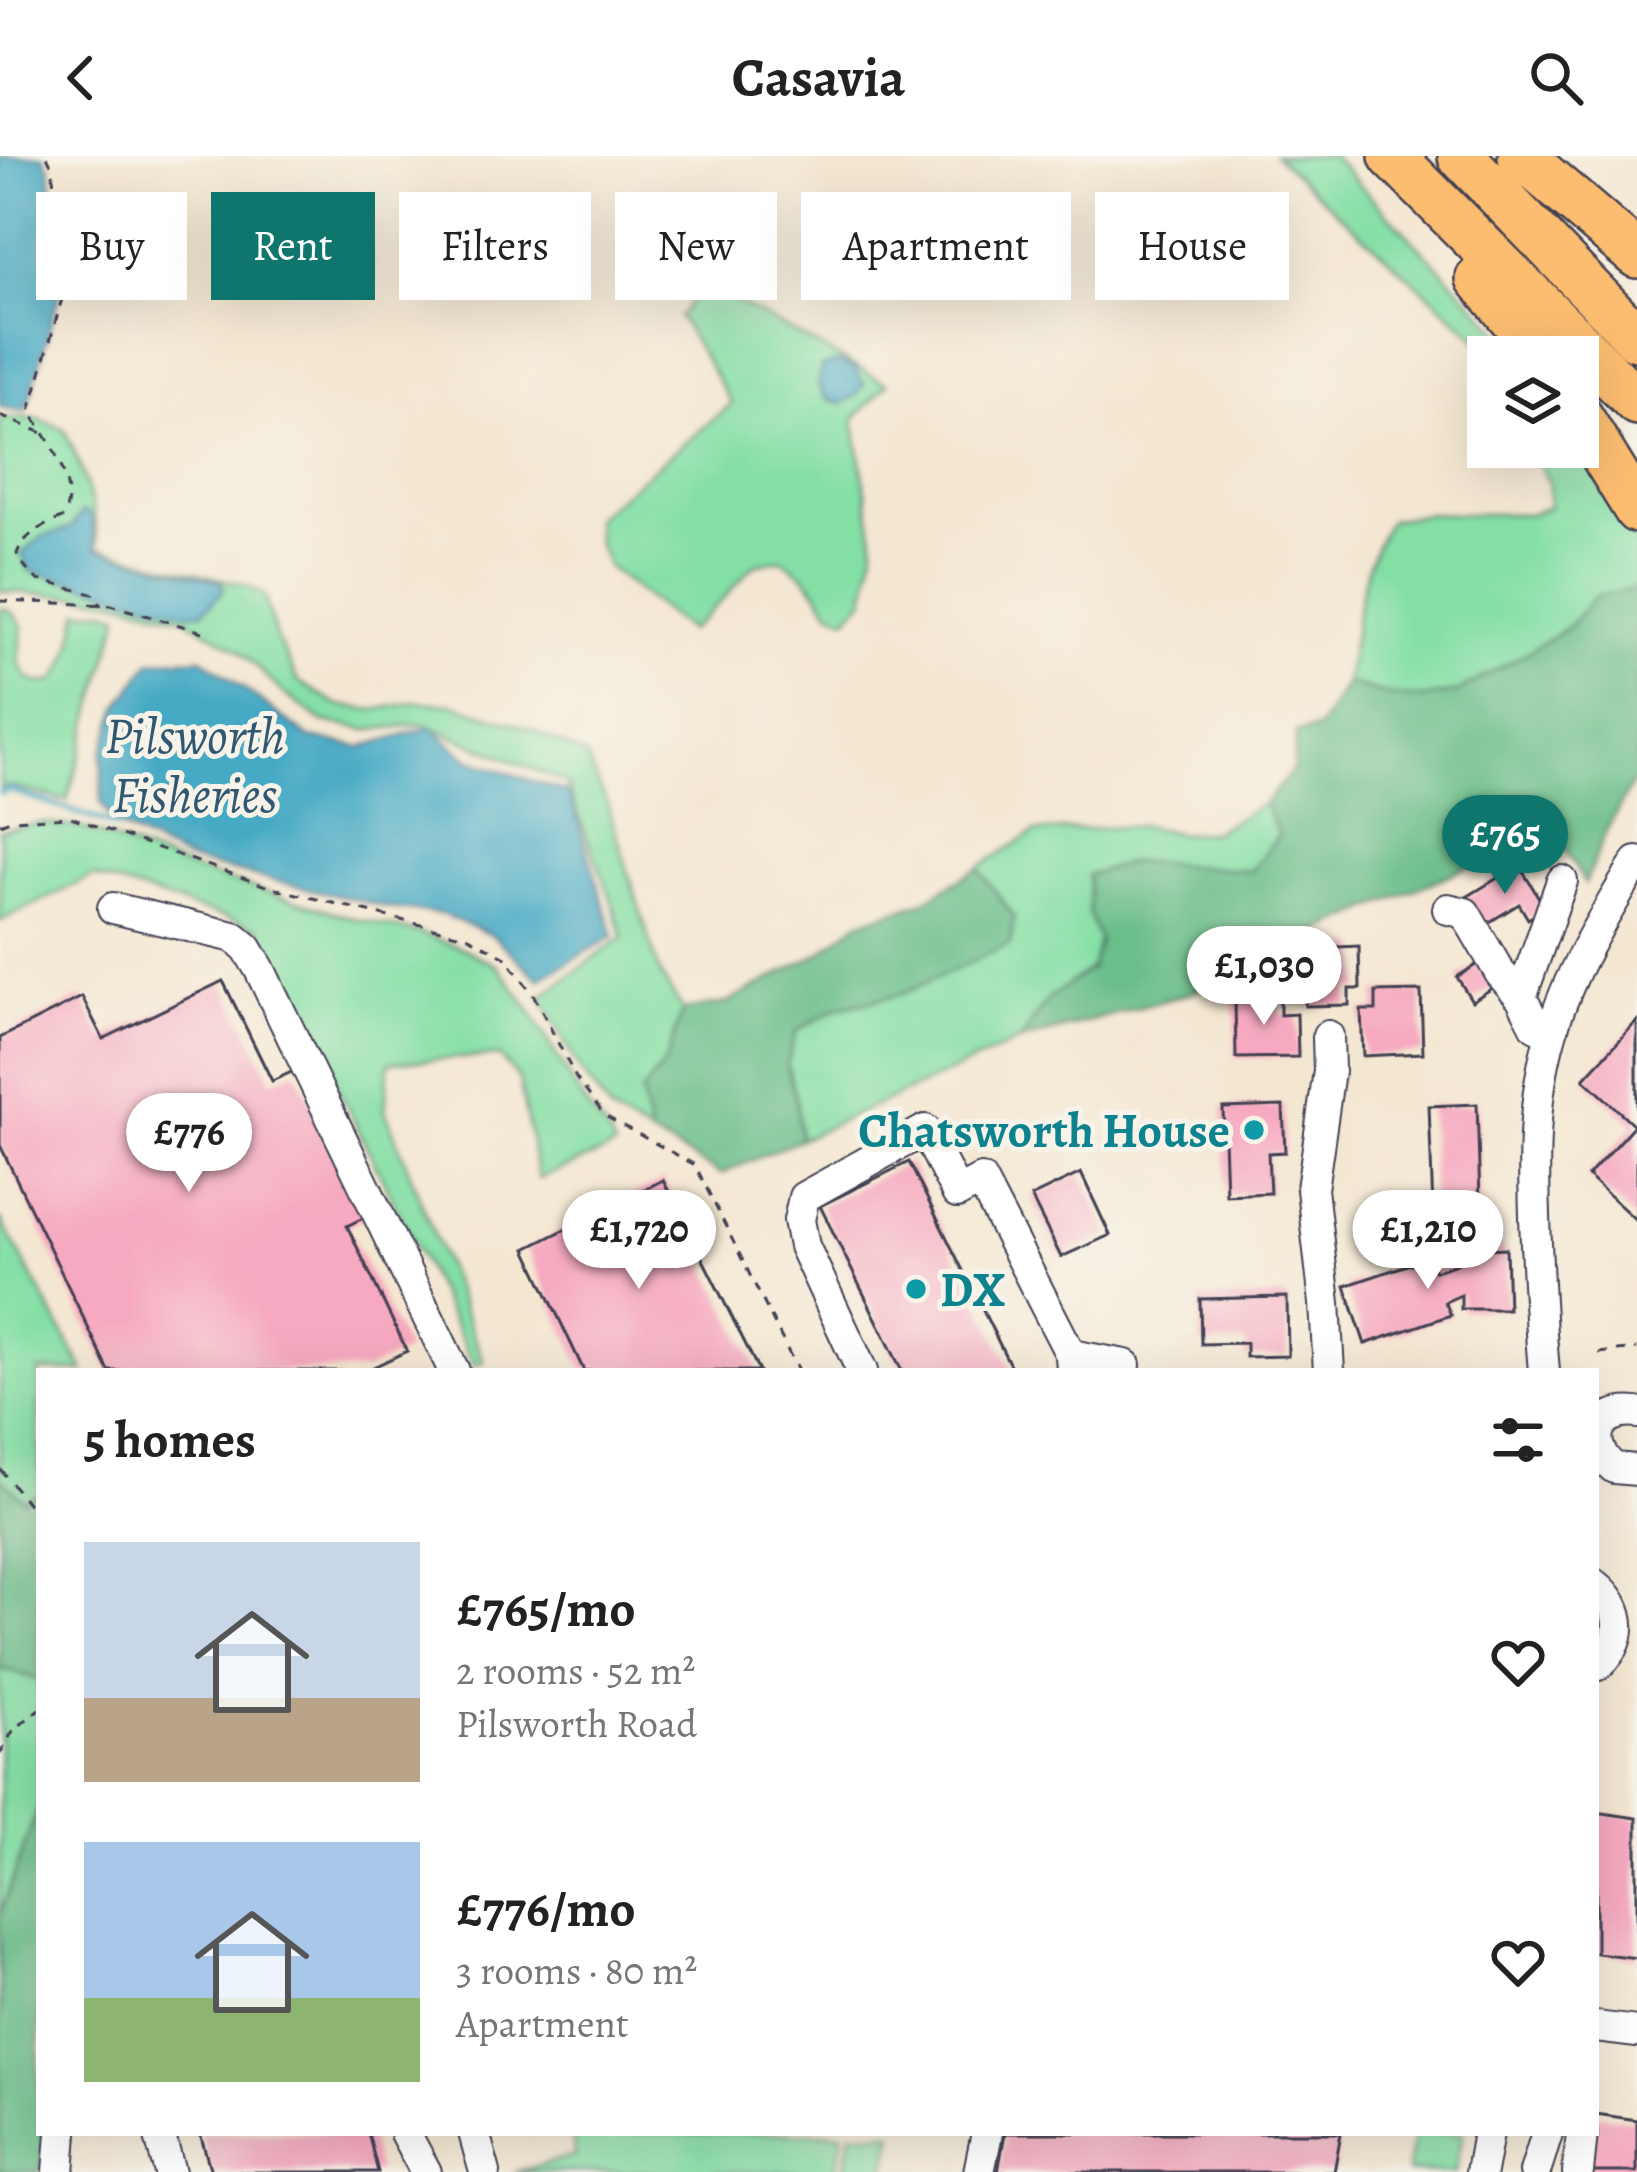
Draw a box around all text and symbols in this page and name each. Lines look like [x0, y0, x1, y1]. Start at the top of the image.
text: Casavia [732, 41, 905, 115]
icon: back [48, 45, 114, 111]
icon: search [1523, 45, 1589, 111]
chip: Buy [36, 192, 187, 300]
chip: Rent [211, 192, 375, 300]
chip: Filters [399, 192, 591, 300]
chip: New [615, 192, 777, 300]
chip: Apartment [801, 192, 1071, 300]
chip: House [1095, 192, 1289, 300]
map controls [1467, 336, 1599, 468]
button: layers [1467, 336, 1599, 468]
water label: Pilsworth Fisheries [105, 701, 285, 830]
pin: £765 [1434, 795, 1576, 897]
text: £765 [1469, 807, 1541, 860]
pin: £1,030 [1166, 926, 1362, 1028]
text: £1,030 [1214, 938, 1314, 991]
pin: £776 [118, 1093, 260, 1195]
place label: Chatsworth House [858, 1098, 1230, 1164]
text: £776 [153, 1105, 225, 1158]
marker: Chatsworth House [1241, 1117, 1267, 1143]
pin: £1,720 [541, 1190, 737, 1292]
pin: £1,210 [1330, 1190, 1526, 1292]
text: £1,720 [589, 1202, 689, 1255]
text: £1,210 [1379, 1202, 1477, 1255]
place label: DX [940, 1257, 1005, 1323]
marker: DX [903, 1276, 929, 1302]
text: 5 homes [84, 1405, 256, 1475]
icon: filters [1485, 1407, 1551, 1473]
text: £765/mo [456, 1574, 636, 1644]
icon: home [180, 1590, 324, 1734]
icon: heart [1485, 1629, 1551, 1695]
text: 2 rooms · 52 m² [456, 1644, 695, 1697]
text: Pilsworth Road [456, 1697, 697, 1750]
text: £776/mo [456, 1874, 636, 1944]
icon: home [180, 1890, 324, 2034]
icon: heart [1485, 1929, 1551, 1995]
text: 3 rooms · 80 m² [456, 1944, 697, 1997]
text: Apartment [456, 1997, 629, 2050]

